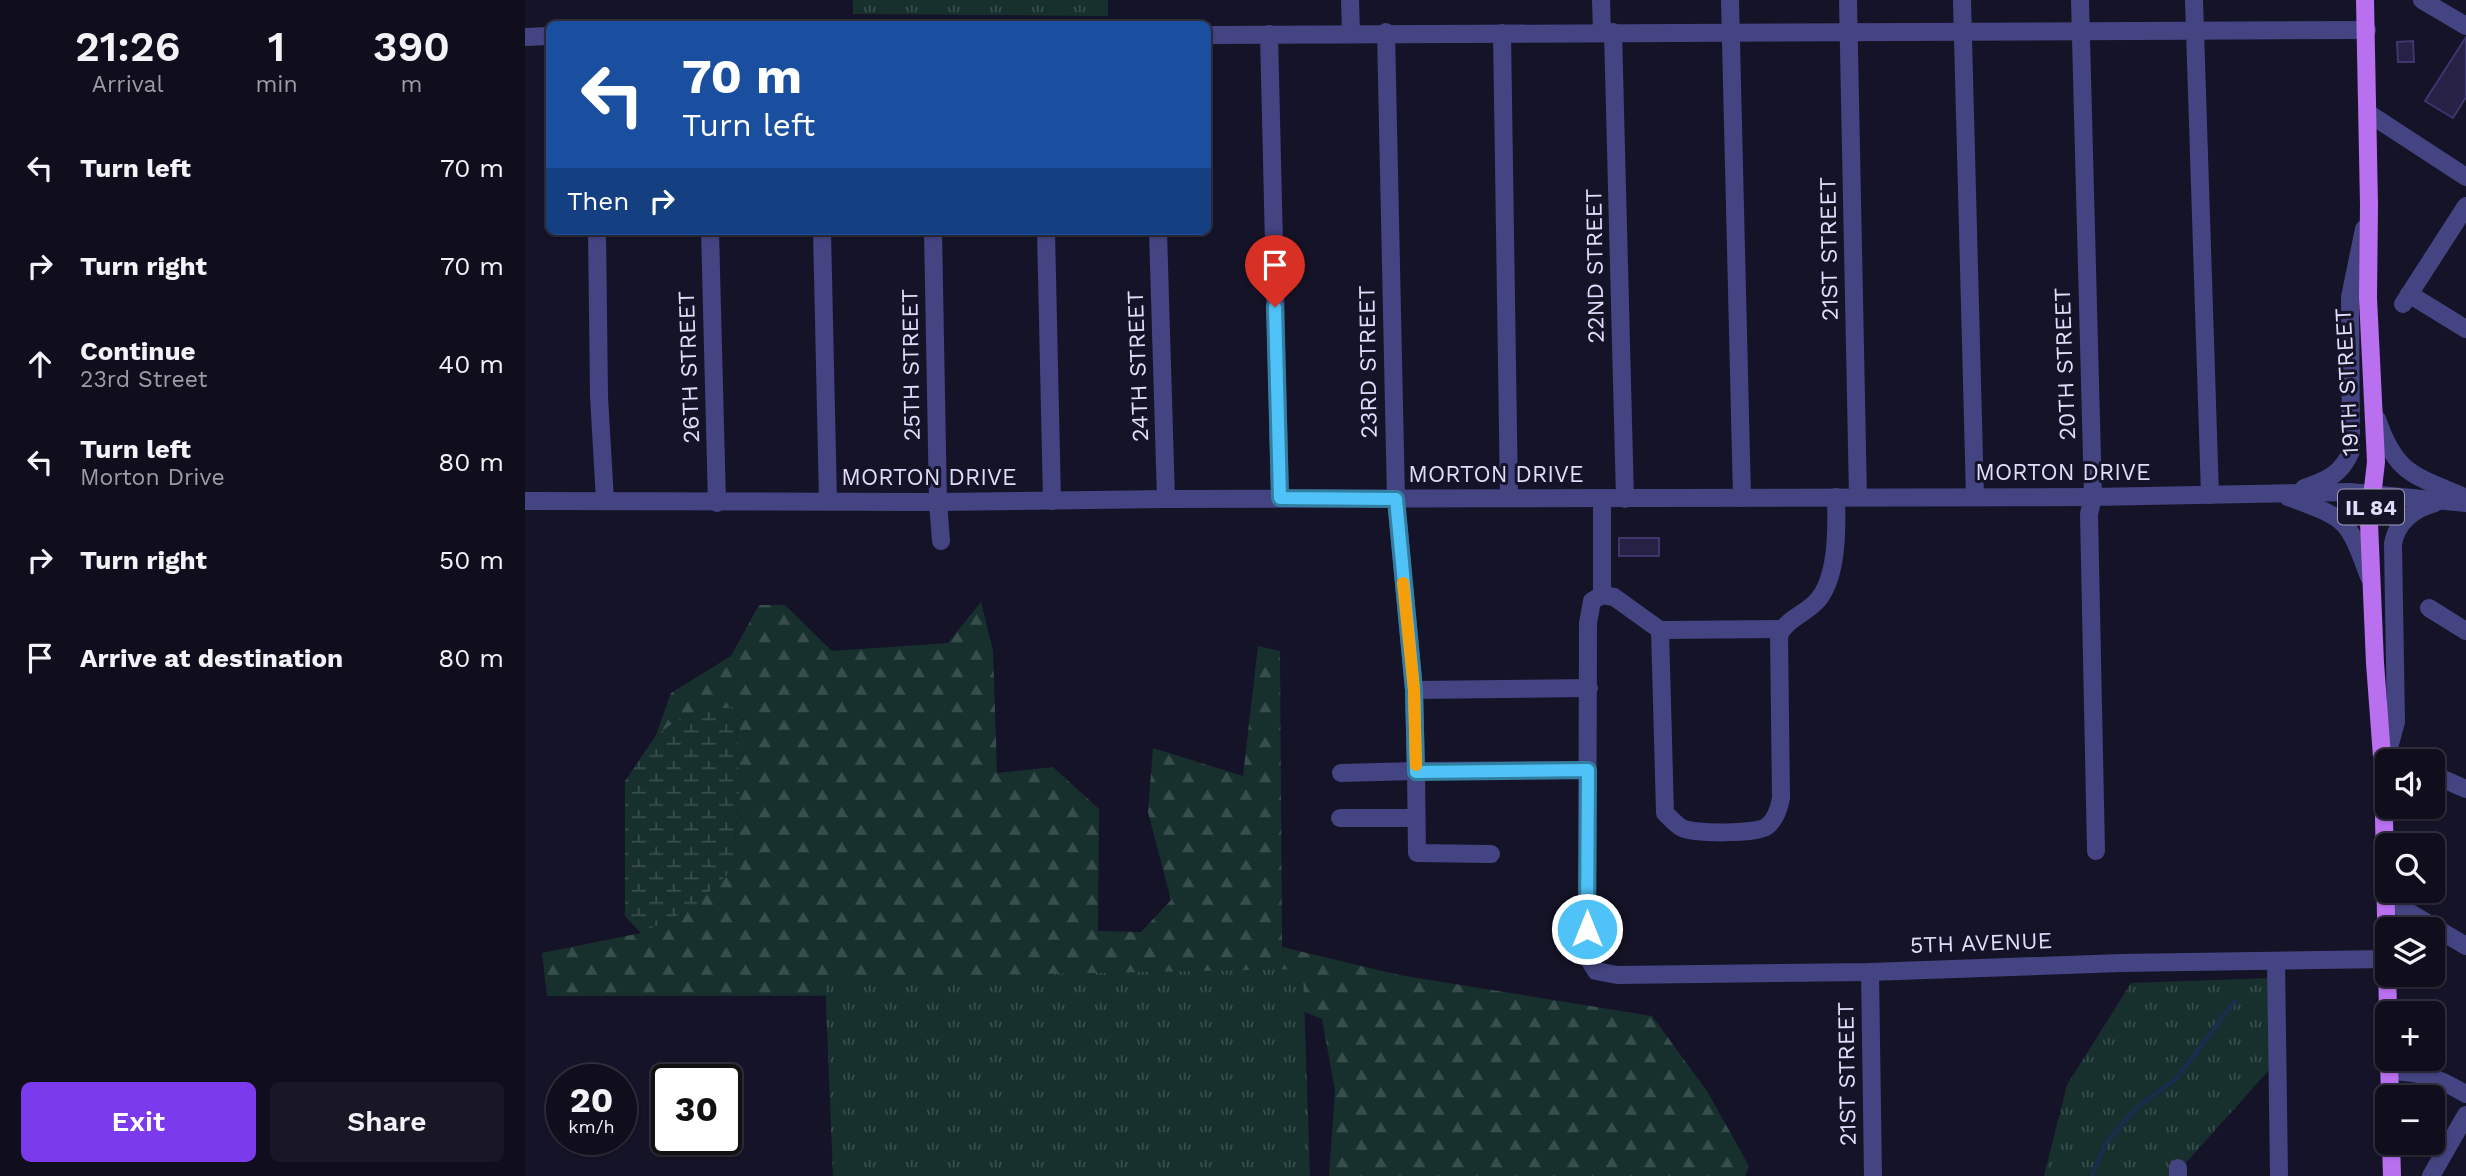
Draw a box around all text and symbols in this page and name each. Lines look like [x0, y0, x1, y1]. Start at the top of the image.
text: 21:26 [75, 22, 180, 71]
text: 1 [268, 22, 285, 71]
text: 390 [373, 22, 450, 71]
text: 70 m [682, 47, 802, 105]
icon: left [567, 49, 658, 140]
text: Arrival [92, 71, 164, 98]
text: min [255, 71, 298, 98]
text: m [400, 71, 422, 98]
text: Turn left [682, 106, 815, 144]
icon: left [21, 149, 59, 187]
text: Turn left [80, 153, 191, 183]
text: 70 m [440, 153, 504, 183]
street label: 21ST STREET [1814, 177, 1844, 321]
icon: right [643, 182, 681, 220]
text: Then [567, 186, 629, 216]
street label: 22ND STREET [1580, 188, 1610, 344]
pin [1245, 235, 1305, 307]
icon: arrive [1256, 246, 1294, 284]
icon: right [21, 247, 59, 285]
text: Turn right [80, 251, 207, 281]
text: 70 m [440, 251, 504, 281]
street label: 23RD STREET [1353, 285, 1383, 439]
street label: 20TH STREET [2049, 287, 2081, 441]
street label: 25TH STREET [896, 289, 926, 441]
street label: 26TH STREET [673, 290, 705, 444]
street label: 24TH STREET [1122, 290, 1154, 442]
street label: 19TH STREET [2330, 307, 2364, 457]
text: Continue [80, 336, 196, 366]
icon: ahead [21, 345, 59, 383]
text: 40 m [438, 349, 504, 379]
text: 23rd Street [80, 366, 207, 393]
text: Turn left [80, 434, 191, 464]
icon: left [21, 443, 59, 481]
text: 80 m [438, 447, 504, 477]
street label: MORTON DRIVE [1975, 459, 2151, 486]
street label: MORTON DRIVE [1408, 461, 1584, 488]
text: Morton Drive [80, 464, 225, 491]
street label: MORTON DRIVE [841, 464, 1017, 491]
road number: IL 84 [2338, 490, 2404, 524]
icon: right [21, 541, 59, 579]
text: Turn right [80, 545, 207, 575]
text: 50 m [439, 545, 504, 575]
icon: arrive [21, 639, 59, 677]
text: Arrive at destination [80, 643, 343, 673]
text: 80 m [438, 643, 504, 673]
map controls [2375, 749, 2445, 1155]
button: sound [2375, 749, 2445, 819]
button: search [2375, 833, 2445, 903]
position arrow [1550, 892, 1624, 966]
button: layers [2375, 917, 2445, 987]
street label: 5TH AVENUE [1909, 927, 2053, 959]
button: + [2375, 1001, 2445, 1071]
street label: 21ST STREET [1832, 1002, 1862, 1146]
speed limit sign: 30 [651, 1064, 742, 1155]
text: 20 [570, 1079, 613, 1121]
button: Exit [21, 1082, 256, 1162]
button: Share [270, 1082, 504, 1162]
button: − [2375, 1085, 2445, 1155]
text: km/h [568, 1116, 615, 1137]

